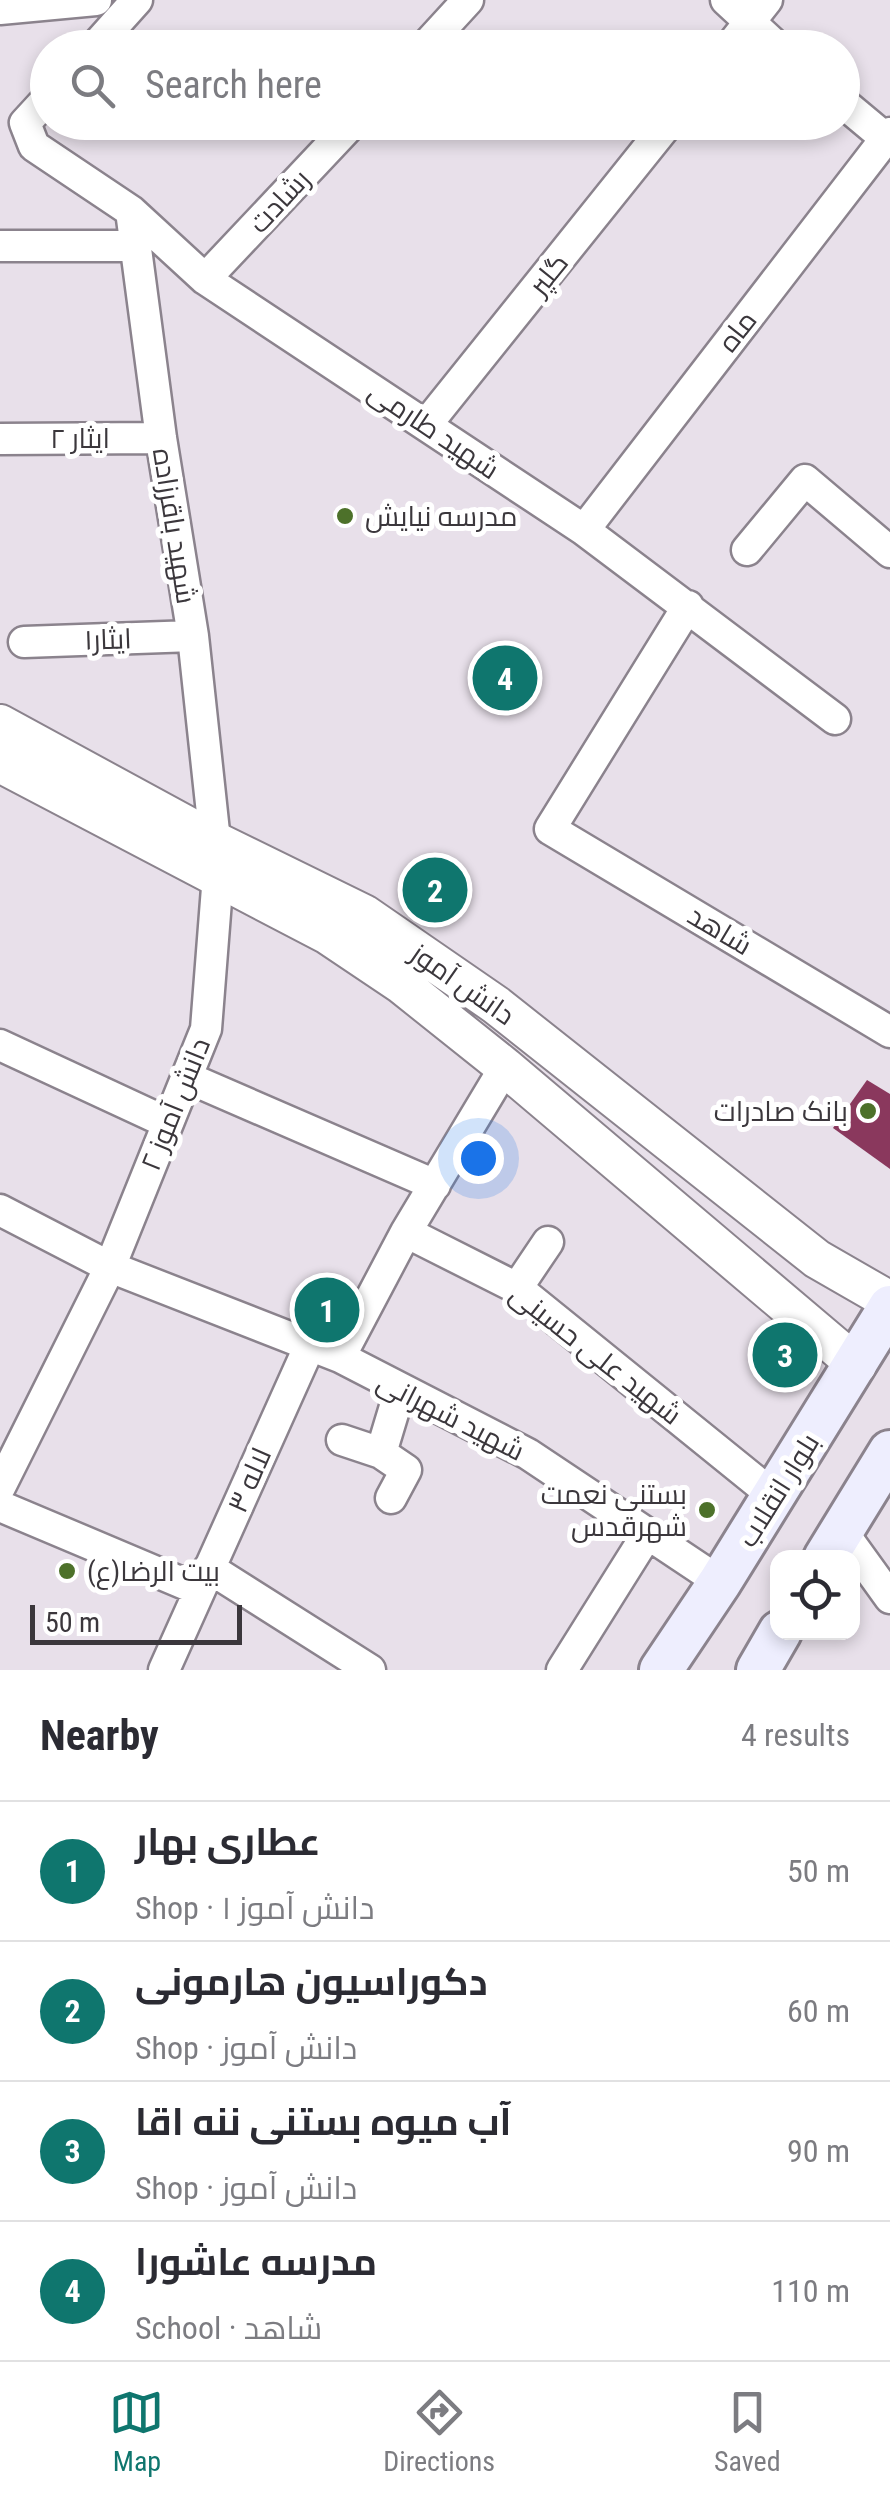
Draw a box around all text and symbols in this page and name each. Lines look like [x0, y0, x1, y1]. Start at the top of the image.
search box [30, 30, 860, 140]
icon: search [65, 58, 120, 113]
text: Search here [145, 63, 322, 107]
street label: رشادت [242, 163, 317, 240]
street label: گلپر [520, 247, 577, 305]
street label: ماه [711, 304, 764, 358]
street label: شهید طارمی [362, 375, 505, 486]
street label: ایثار ۲ [50, 422, 110, 455]
street label: شهید باقرزاده [146, 446, 203, 606]
place label: مدرسه نیایش [365, 500, 517, 533]
marker: مدرسه نیایش [334, 505, 356, 527]
street label: ایثار۱ [84, 622, 132, 657]
pin: 4 [472, 640, 538, 716]
pin: 2 [402, 852, 468, 928]
street label: شاهد [682, 899, 758, 962]
street label: دانش آموز [403, 936, 521, 1032]
street label: دانش آموز ۲ [134, 1033, 217, 1175]
place label: بانک صادرات [714, 1095, 848, 1128]
marker: بانک صادرات [857, 1100, 879, 1122]
your location [453, 1133, 504, 1184]
pin: 1 [294, 1272, 360, 1348]
street label: شهید علی حسینی [503, 1277, 688, 1432]
pin: 3 [752, 1318, 818, 1392]
street label: شهید شهرانی [372, 1365, 530, 1468]
street label: بلوار انقلاب [731, 1428, 826, 1553]
street label: لاله ۳ [221, 1443, 278, 1518]
place label: بستنی نعمت شهرقدس [541, 1478, 687, 1543]
marker: بستنی نعمت شهرقدس [696, 1499, 718, 1521]
map controls [770, 1550, 860, 1640]
button: locate [770, 1550, 860, 1640]
place label: بیت الرضا(ع) [87, 1555, 220, 1590]
marker: بیت الرضا(ع) [56, 1560, 78, 1582]
scale bar [30, 1600, 242, 1644]
text: 50 m [45, 1606, 100, 1639]
text: Nearby [40, 1711, 159, 1760]
text: 4 results [741, 1716, 850, 1754]
text: عطاری بهار [135, 1820, 320, 1864]
text: 1 [64, 1852, 81, 1890]
text: 50 m [787, 1852, 850, 1890]
text: Shop · دانش آموز ۱ [135, 1889, 375, 1927]
text: دکوراسیون هارمونی [135, 1960, 488, 2004]
text: 2 [64, 1992, 81, 2030]
text: 60 m [787, 1992, 850, 2030]
text: Shop · دانش آموز [135, 2029, 357, 2067]
text: آب میوه بستنی ننه اقا [135, 2100, 511, 2144]
text: 3 [64, 2132, 81, 2170]
text: 90 m [787, 2132, 850, 2170]
text: Shop · دانش آموز [135, 2169, 357, 2207]
text: مدرسه عاشورا [135, 2240, 377, 2284]
text: 4 [64, 2272, 81, 2310]
text: 110 m [771, 2272, 850, 2310]
text: School · شاهد [135, 2309, 322, 2347]
tab: Map [109, 2385, 164, 2478]
tab: Directions [383, 2385, 495, 2478]
tab: Saved [714, 2385, 781, 2478]

